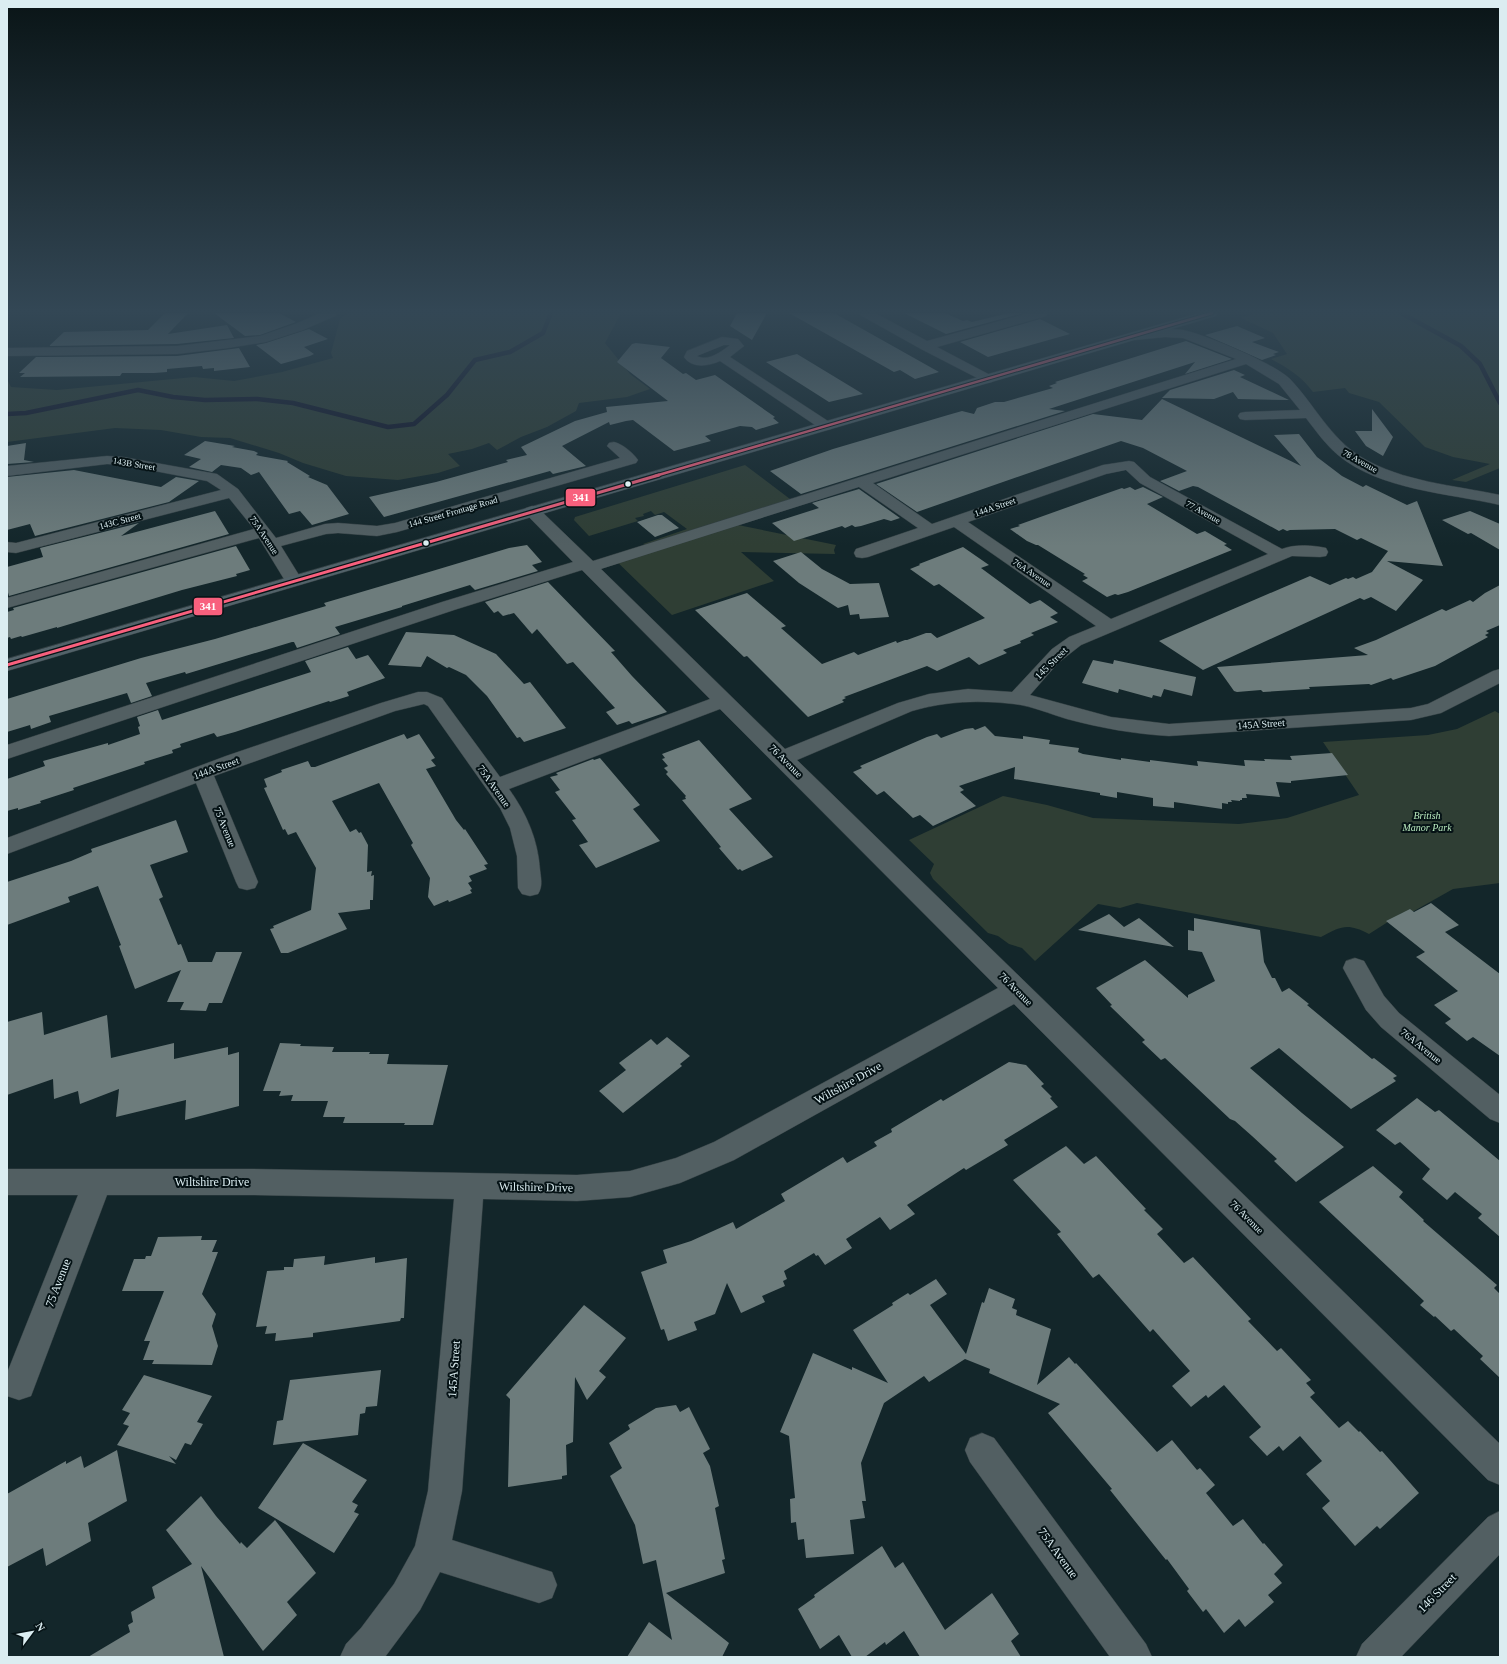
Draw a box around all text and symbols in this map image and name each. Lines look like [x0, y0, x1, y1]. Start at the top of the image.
street label: 78 Avenue [1341, 447, 1379, 475]
street label: 143B Street [112, 456, 156, 472]
unlabelled marker [623, 479, 633, 489]
line badge: 341 [565, 488, 596, 507]
text: 341 [573, 491, 589, 503]
street label: 144 Street Frontage Road [407, 494, 499, 530]
street label: 144A Street [973, 495, 1017, 519]
street label: 77 Avenue [1184, 498, 1222, 526]
street label: 143C Street [98, 511, 142, 531]
street label: 75A Avenue [248, 514, 280, 556]
unlabelled marker [421, 538, 431, 548]
street label: 76A Avenue [1011, 557, 1053, 589]
line badge: 341 [193, 597, 223, 616]
text: 341 [200, 600, 216, 612]
street label: 145 Street [1033, 645, 1069, 681]
street label: 145A Street [1237, 717, 1285, 731]
street label: 76 Avenue [767, 742, 805, 780]
street label: 144A Street [192, 755, 240, 781]
street label: 75A Avenue [475, 763, 513, 810]
street label: 75 Avenue [212, 805, 238, 849]
park label: British Manor Park [1401, 810, 1452, 833]
street label: 76 Avenue [997, 970, 1035, 1008]
street label: 76A Avenue [1399, 1026, 1444, 1066]
street label: Wiltshire Drive [812, 1059, 884, 1107]
street label: Wiltshire Drive [175, 1175, 249, 1189]
street label: Wiltshire Drive [499, 1179, 573, 1195]
street label: 76 Avenue [1228, 1198, 1266, 1236]
street label: 75 Avenue [42, 1257, 74, 1309]
street label: 145A Street [445, 1339, 463, 1398]
street label: 75A Avenue [1035, 1525, 1081, 1581]
street label: 146 Street [1415, 1570, 1460, 1615]
north arrow [12, 1612, 52, 1652]
text: N [33, 1620, 48, 1633]

